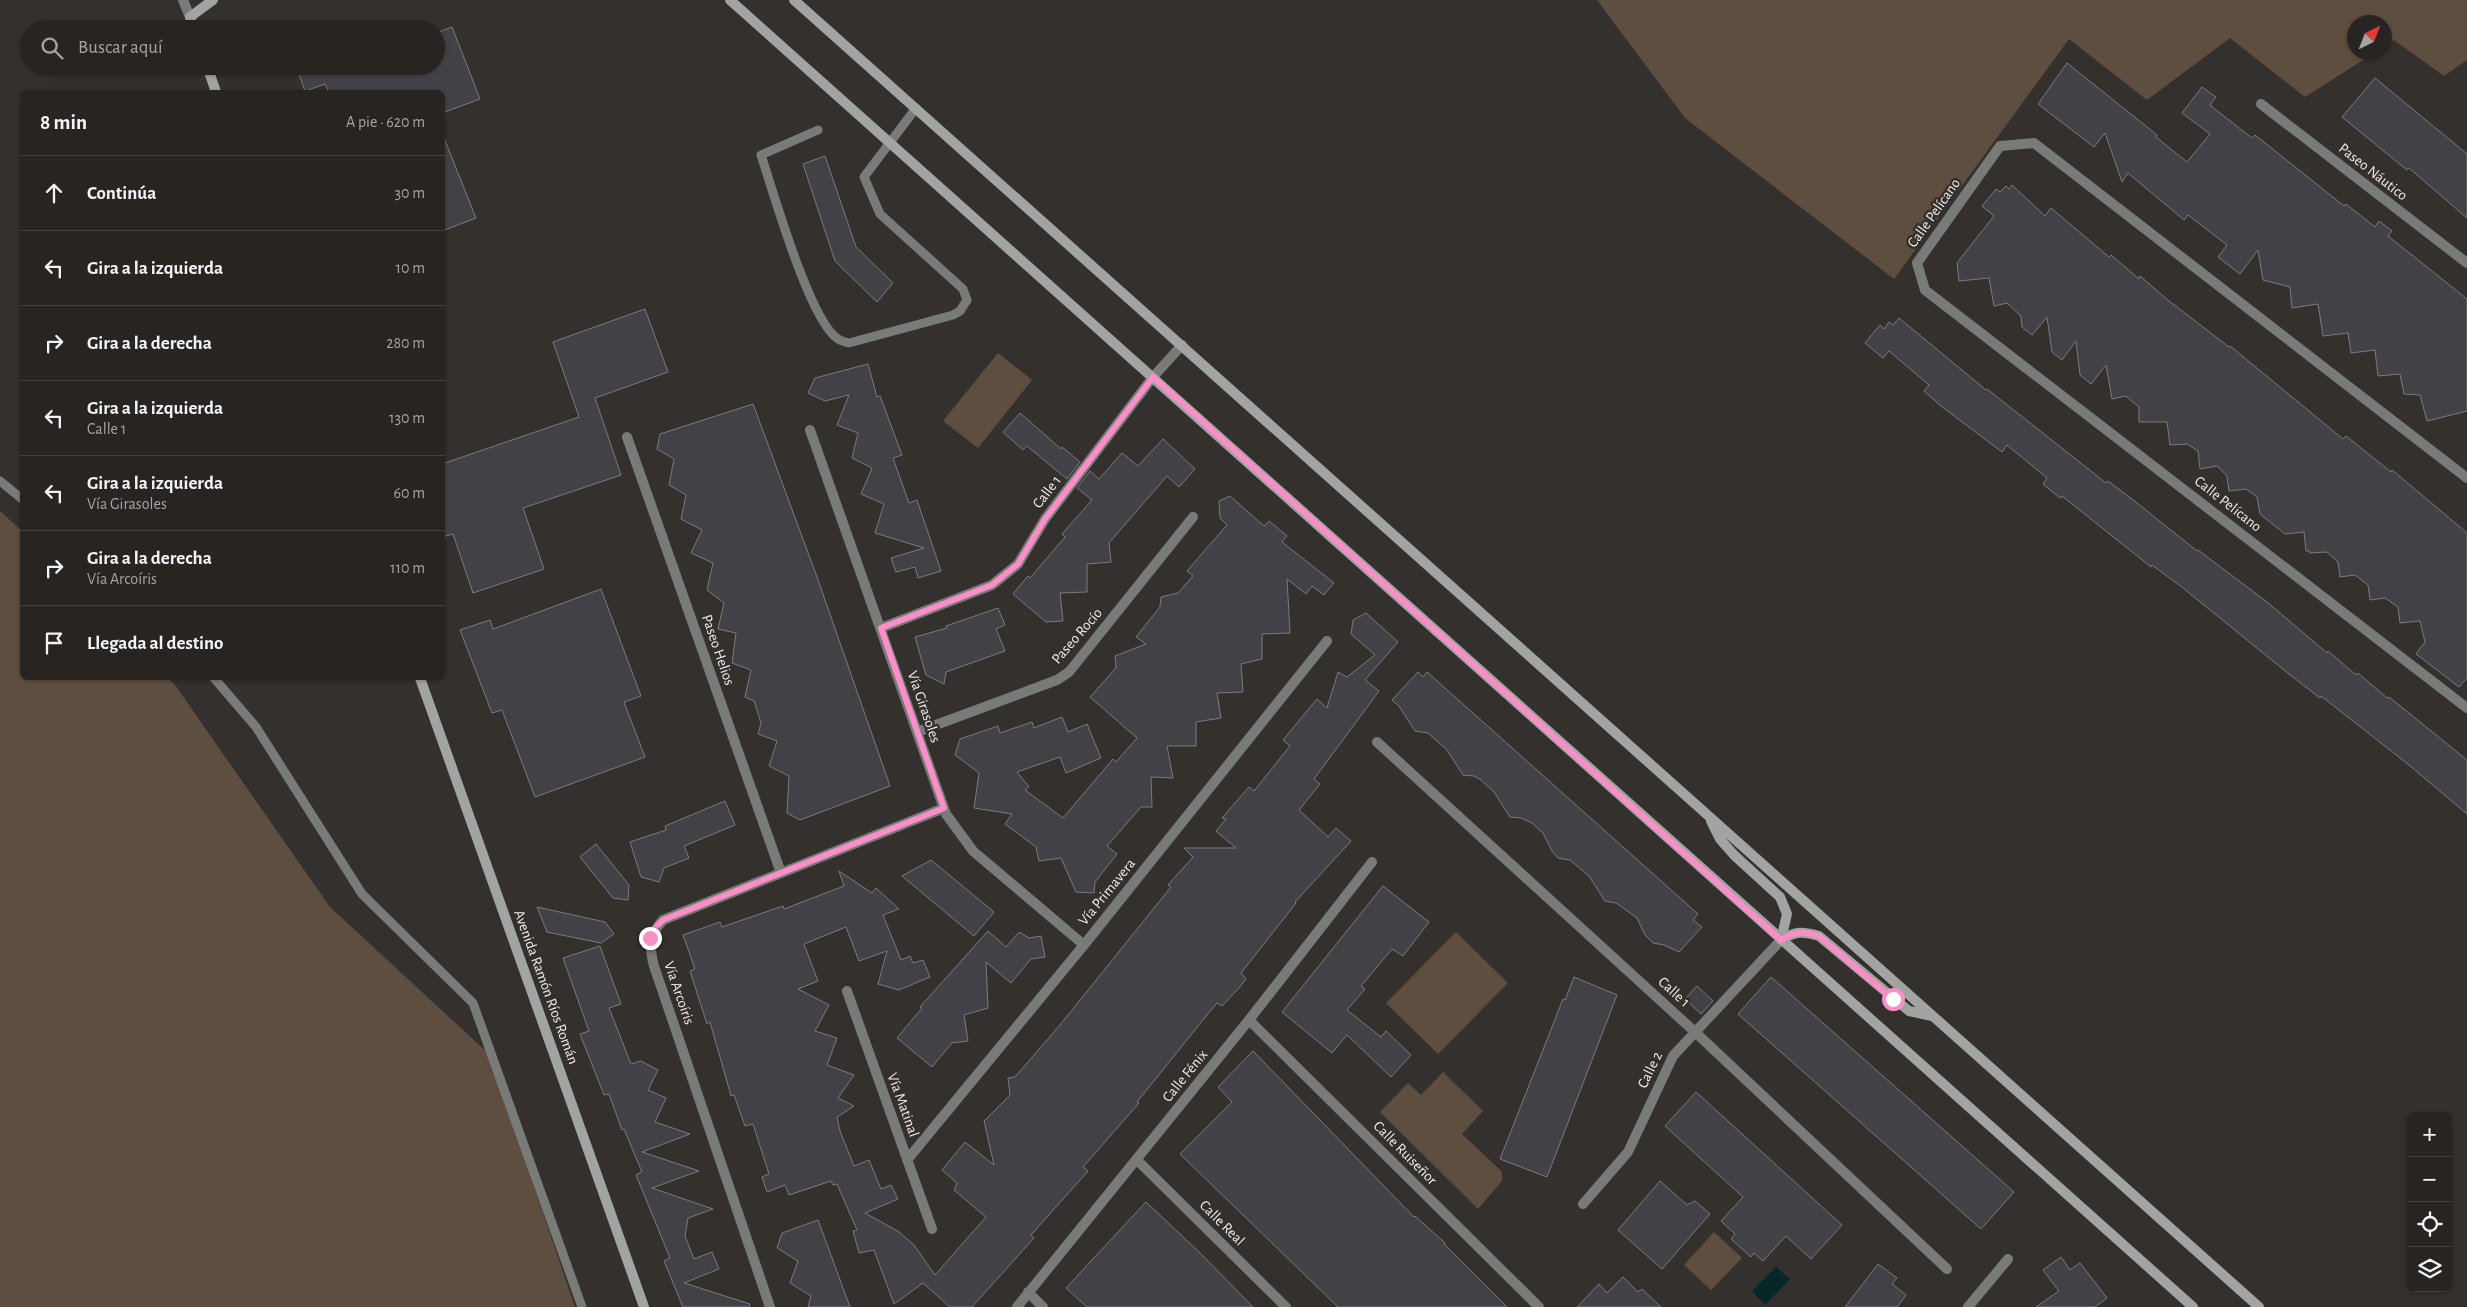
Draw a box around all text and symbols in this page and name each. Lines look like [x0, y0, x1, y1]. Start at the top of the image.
north arrow [2347, 15, 2392, 60]
search box [20, 20, 445, 75]
icon: search [38, 34, 66, 62]
text: Buscar aquí [78, 38, 163, 57]
text: 8 min [40, 112, 87, 133]
text: A pie · 620 m [346, 114, 425, 130]
street label: Paseo Náutico [2336, 141, 2410, 203]
street label: Calle Pelícano [1905, 176, 1963, 250]
icon: ahead [40, 179, 68, 207]
text: Continúa [87, 184, 156, 203]
text: 30 m [395, 185, 425, 201]
icon: left [40, 254, 68, 282]
text: Gira a la izquierda [87, 259, 223, 278]
text: 10 m [396, 260, 425, 276]
icon: right [40, 329, 68, 357]
text: Gira a la derecha [87, 334, 212, 353]
text: 280 m [386, 335, 425, 351]
text: Gira a la izquierda [87, 399, 223, 418]
icon: left [40, 404, 68, 432]
text: 130 m [389, 410, 425, 426]
text: Calle 1 [87, 421, 126, 437]
street label: Calle 1 [1030, 473, 1064, 511]
street label: Calle Pelícano [2192, 473, 2264, 535]
text: Gira a la izquierda [87, 474, 223, 493]
icon: left [40, 479, 68, 507]
text: 60 m [394, 485, 425, 501]
text: Vía Girasoles [87, 496, 167, 512]
text: Gira a la derecha [87, 549, 212, 568]
icon: right [40, 554, 68, 582]
text: 110 m [390, 560, 425, 576]
text: Vía Arcoíris [87, 571, 157, 587]
street label: Paseo Rocío [1049, 605, 1105, 667]
street label: Paseo Helios [699, 613, 737, 687]
icon: arrive [40, 629, 68, 657]
text: Llegada al destino [87, 634, 224, 653]
street label: Vía Girasoles [905, 669, 943, 745]
street label: Vía Primavera [1076, 856, 1138, 928]
street label: Avenida Ramón Ríos Román [511, 908, 581, 1066]
route end [639, 927, 662, 950]
street label: Vía Arcoíris [661, 960, 697, 1026]
street label: Calle 1 [1655, 974, 1693, 1010]
route start [1882, 988, 1905, 1011]
street label: Calle Fénix [1160, 1047, 1211, 1105]
street label: Calle 2 [1635, 1049, 1665, 1091]
street label: Vía Matinal [885, 1071, 921, 1139]
map controls [2407, 1112, 2452, 1292]
button: + [2407, 1112, 2452, 1157]
street label: Calle Ruiseñor [1370, 1118, 1440, 1188]
button: − [2407, 1157, 2452, 1202]
street label: Calle Real [1197, 1198, 1247, 1248]
button: locate [2407, 1202, 2452, 1247]
button: layers [2407, 1247, 2452, 1292]

